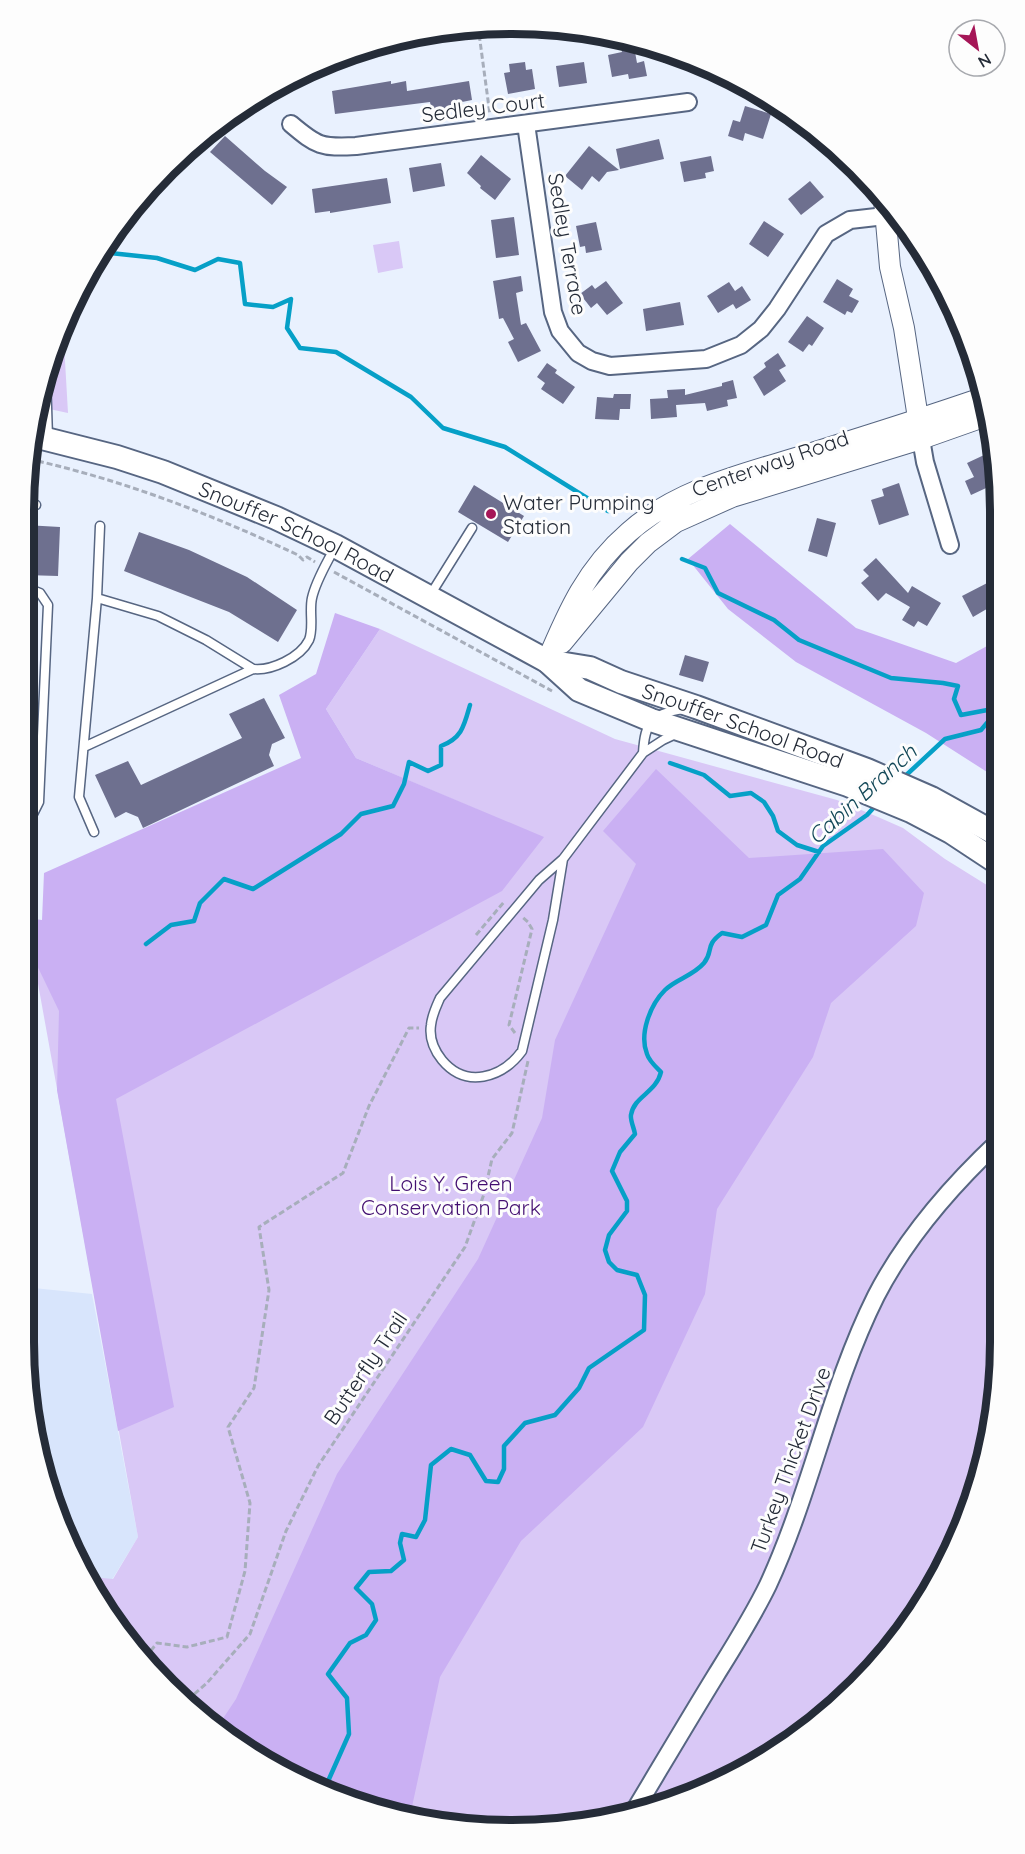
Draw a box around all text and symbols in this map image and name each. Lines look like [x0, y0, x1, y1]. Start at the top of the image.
north arrow [947, 18, 1007, 78]
text: N [975, 49, 995, 72]
street label: Sedley Court [420, 87, 546, 127]
street label: Sedley Terrace [543, 171, 593, 317]
street label: Centerway Road [688, 424, 852, 502]
street label: Snouffer School Road [195, 475, 398, 588]
place label: Water Pumping Station [503, 489, 655, 539]
marker: Water Pumping Station [484, 507, 498, 521]
street label: Snouffer School Road [639, 677, 847, 773]
water label: Cabin Branch [802, 737, 923, 850]
park label: Lois Y. Green Conservation Park [361, 1170, 541, 1220]
street label: Butterfly Trail [318, 1306, 412, 1430]
street label: Turkey Thicket Drive [744, 1363, 836, 1557]

